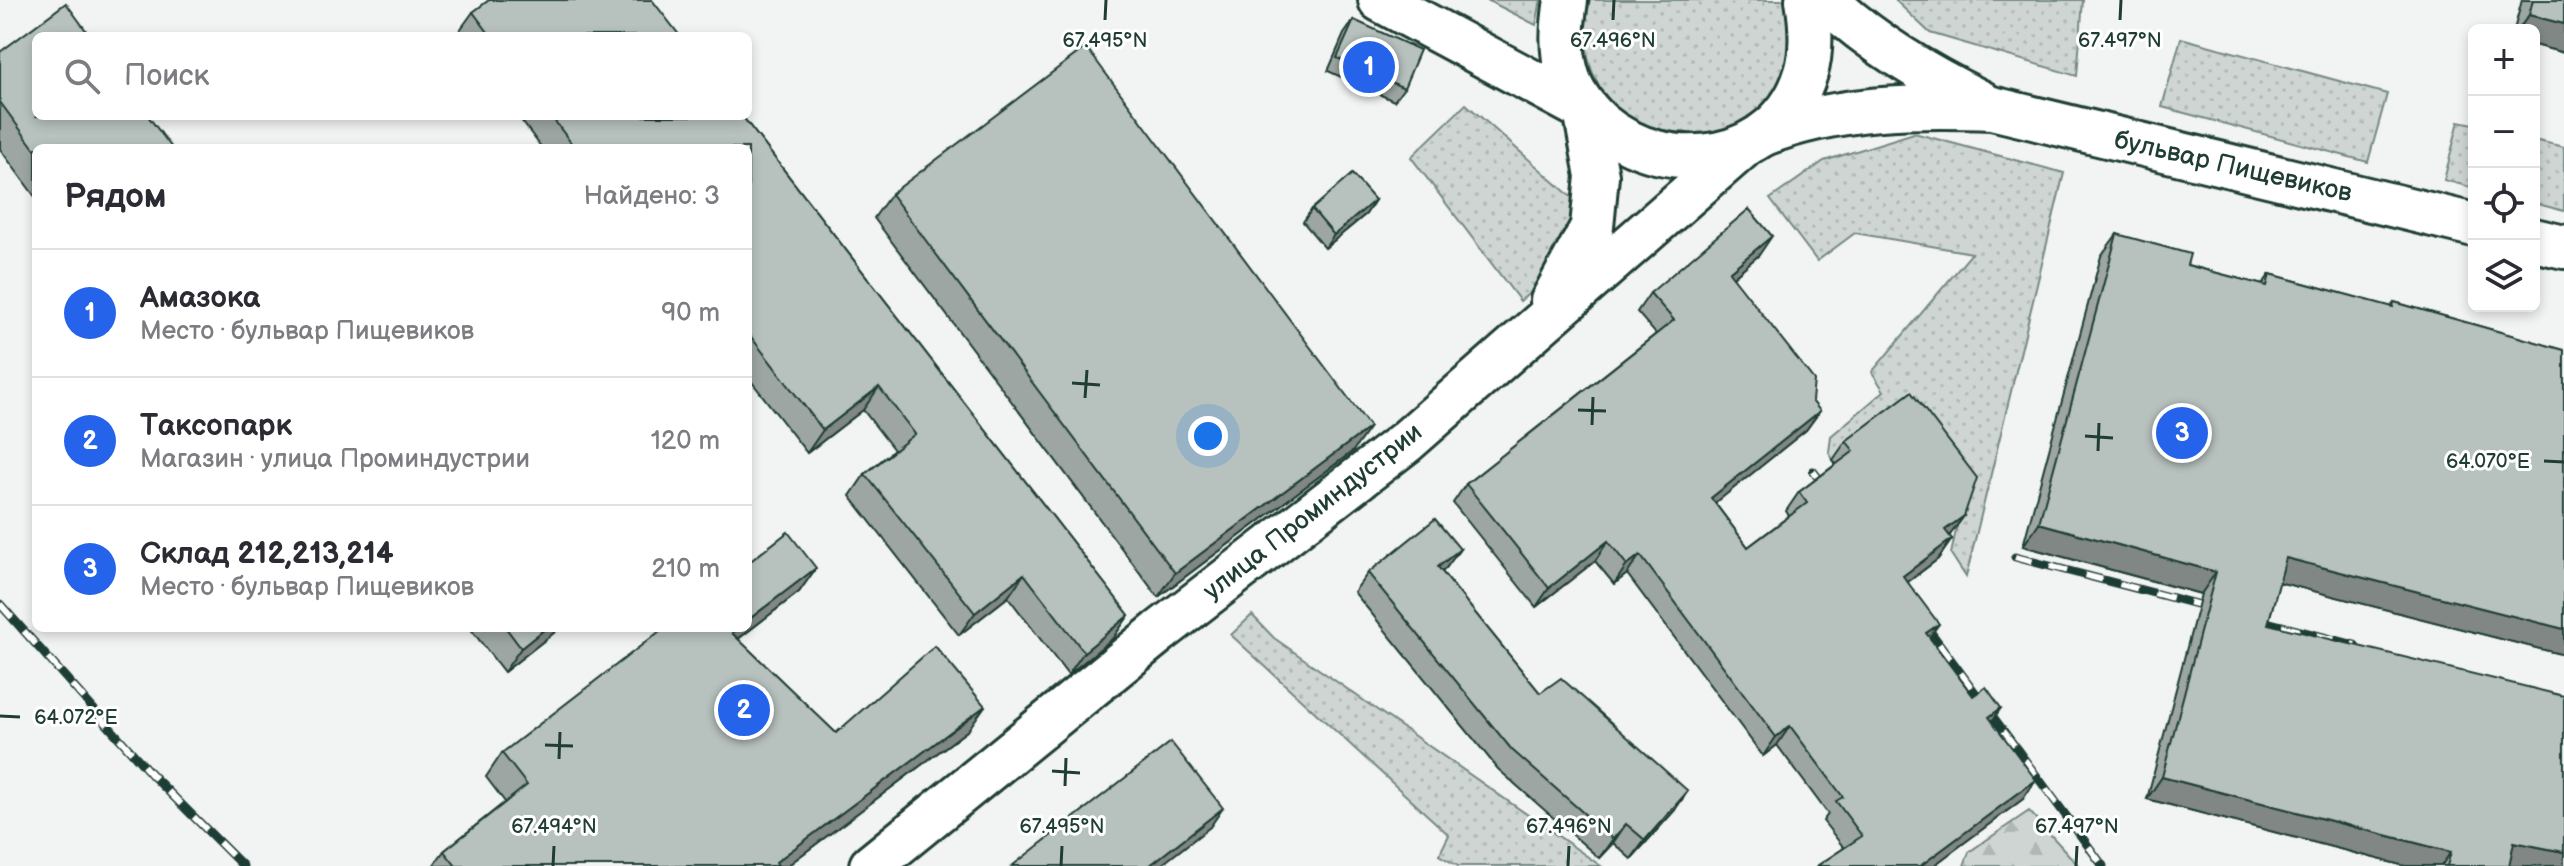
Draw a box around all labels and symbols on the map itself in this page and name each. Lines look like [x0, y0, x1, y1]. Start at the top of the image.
text: 67.495°N [1062, 29, 1148, 53]
text: 67.496°N [1570, 29, 1656, 53]
text: 67.497°N [2078, 29, 2162, 53]
pin: 1 [1343, 37, 1395, 97]
street label: бульвар Пищевиков [2111, 125, 2355, 210]
pin: 3 [2156, 403, 2208, 463]
your location [1188, 416, 1228, 456]
street label: улица Проминдустрии [1197, 417, 1429, 607]
text: 64.070°E [2446, 450, 2530, 474]
pin: 2 [718, 680, 770, 740]
text: 64.072°E [34, 706, 118, 730]
text: 67.494°N [511, 815, 597, 839]
text: 67.495°N [1019, 815, 1105, 839]
text: 67.496°N [1526, 815, 1612, 839]
text: 67.497°N [2035, 815, 2119, 839]

